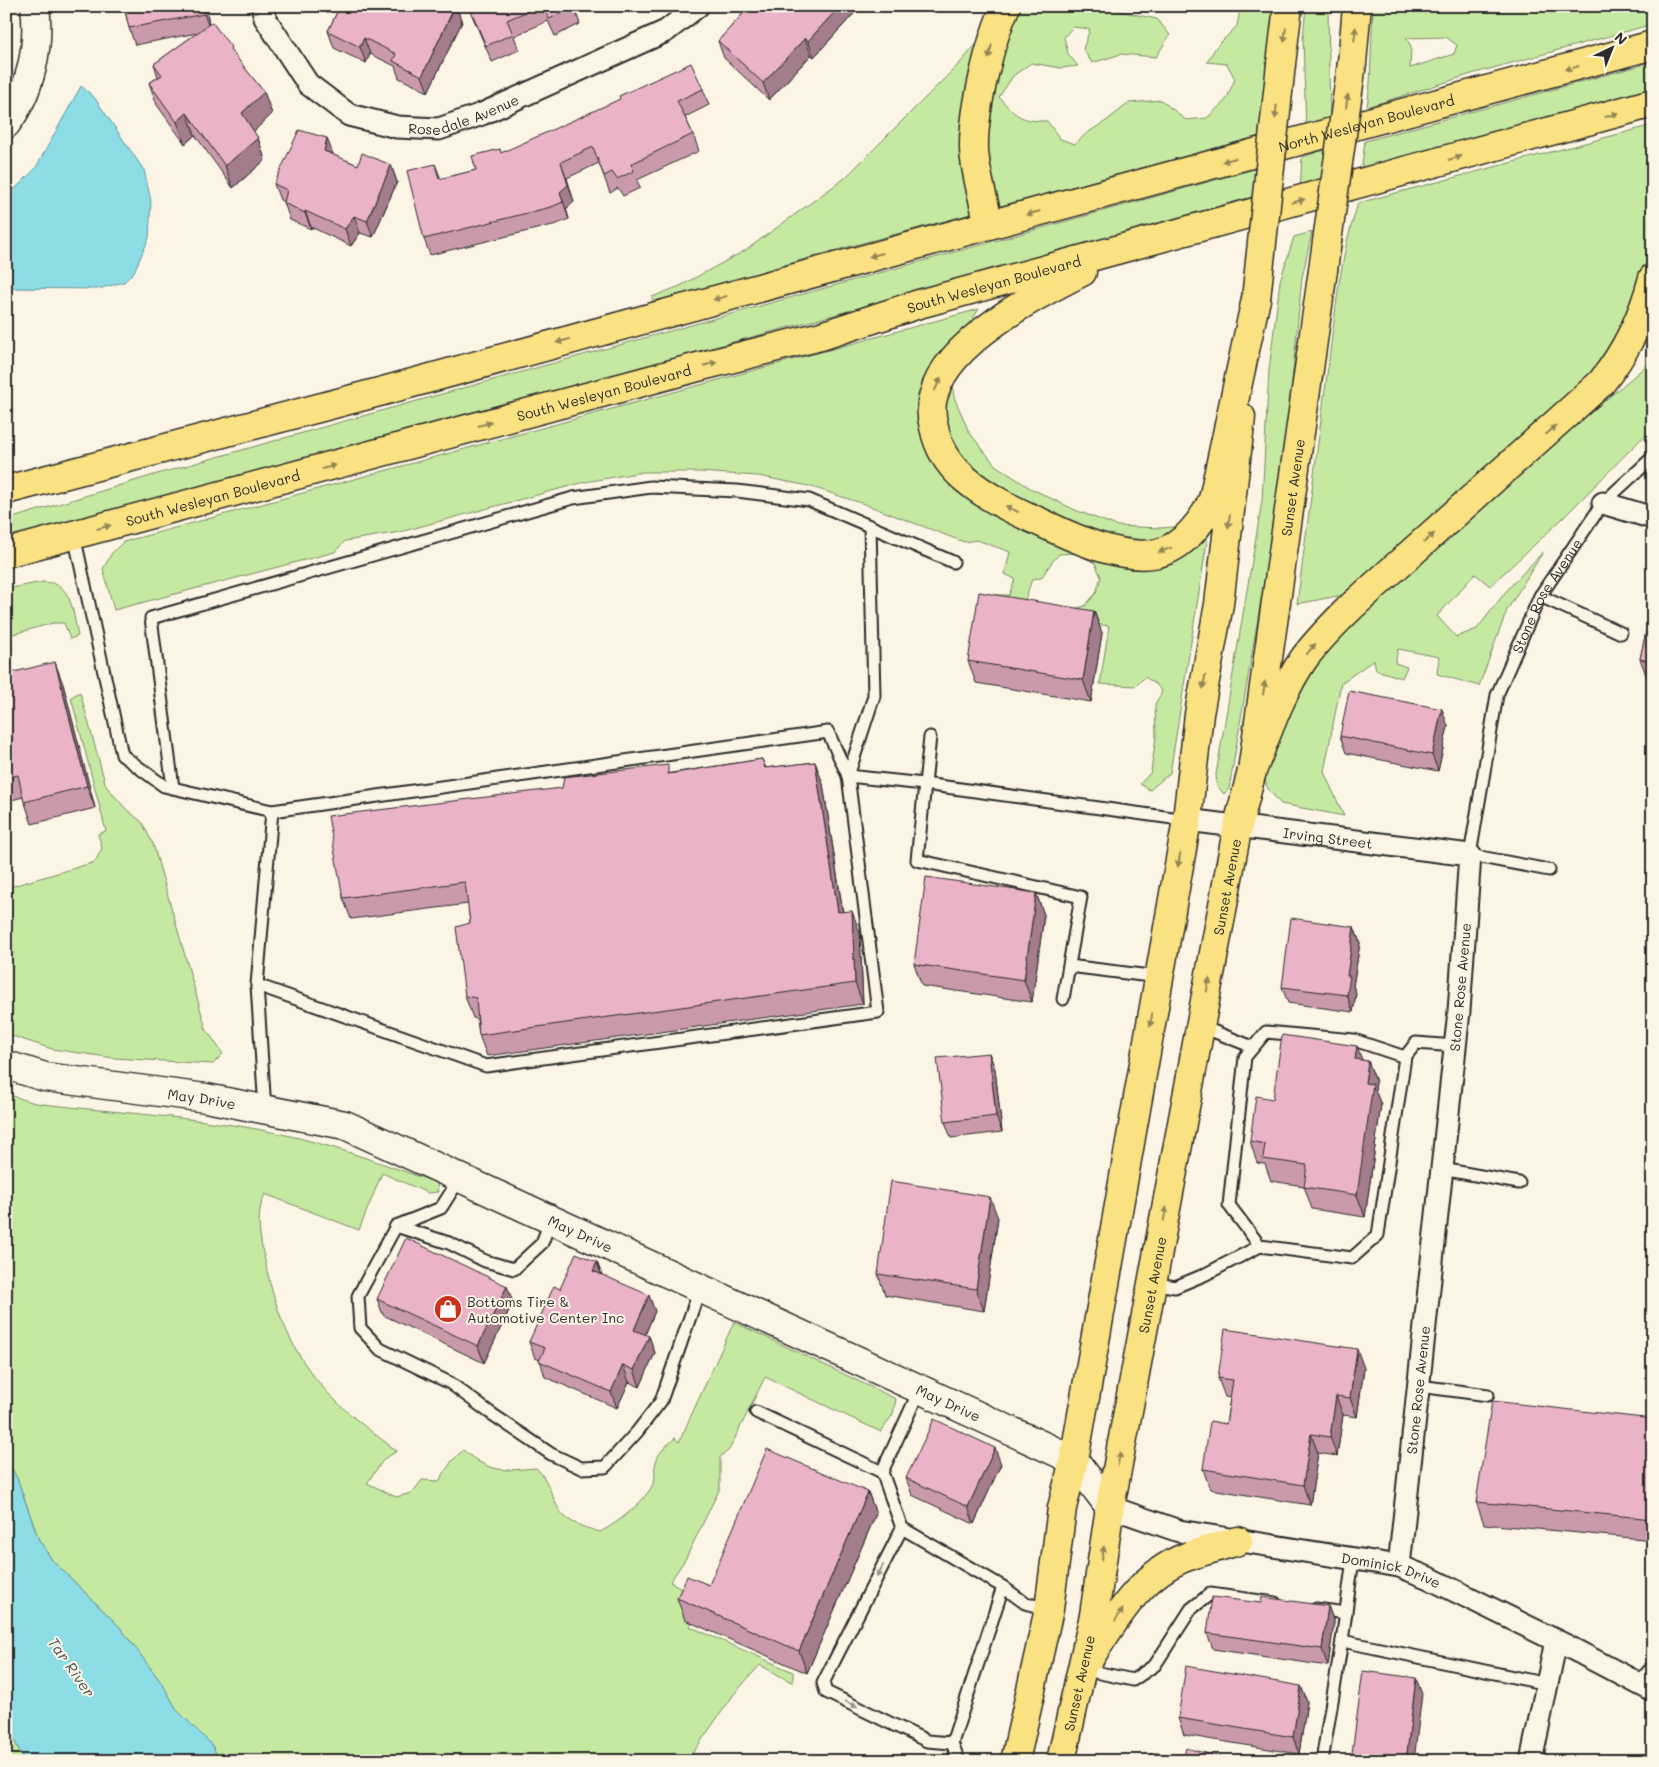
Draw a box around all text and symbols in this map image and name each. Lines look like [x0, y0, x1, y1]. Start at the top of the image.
north arrow [1586, 22, 1636, 72]
one-way arrow [1351, 26, 1359, 42]
one-way arrow [1281, 27, 1289, 43]
text: N [1611, 28, 1632, 49]
one-way arrow [986, 45, 994, 60]
one-way arrow [1565, 65, 1580, 73]
street label: Rosedale Avenue [408, 89, 522, 139]
street label: North Wesleyan Boulevard [1276, 90, 1456, 156]
one-way arrow [1343, 92, 1351, 108]
one-way arrow [1272, 105, 1280, 121]
one-way arrow [1604, 110, 1619, 118]
one-way arrow [1447, 154, 1463, 162]
one-way arrow [1222, 157, 1237, 165]
one-way arrow [1291, 197, 1306, 205]
one-way arrow [1026, 209, 1041, 217]
street label: South Wesleyan Boulevard [904, 251, 1083, 317]
one-way arrow [869, 252, 884, 260]
one-way arrow [712, 295, 727, 303]
one-way arrow [555, 338, 570, 346]
street label: South Wesleyan Boulevard [515, 360, 693, 425]
one-way arrow [703, 360, 718, 368]
one-way arrow [934, 377, 942, 391]
one-way arrow [478, 420, 493, 428]
one-way arrow [1544, 424, 1557, 435]
street label: Sunset Avenue [1276, 438, 1308, 537]
one-way arrow [321, 462, 336, 470]
street label: South Wesleyan Boulevard [123, 465, 302, 530]
one-way arrow [1005, 505, 1019, 513]
one-way arrow [1225, 513, 1233, 529]
one-way arrow [96, 523, 112, 531]
one-way arrow [1422, 532, 1435, 543]
street label: Stone Rose Avenue [1507, 534, 1586, 656]
one-way arrow [1158, 546, 1172, 554]
one-way arrow [1306, 643, 1317, 656]
one-way arrow [1200, 674, 1208, 690]
one-way arrow [1261, 680, 1269, 696]
street label: Irving Street [1282, 822, 1374, 852]
street label: Sunset Avenue [1208, 837, 1245, 937]
one-way arrow [1175, 852, 1183, 868]
street label: Stone Rose Avenue [1445, 922, 1475, 1052]
one-way arrow [1204, 978, 1212, 993]
one-way arrow [1146, 1012, 1154, 1028]
street label: May Drive [167, 1084, 237, 1113]
one-way arrow [1161, 1206, 1169, 1221]
street label: May Drive [545, 1210, 616, 1256]
street label: Sunset Avenue [1133, 1235, 1170, 1335]
place label: Bottoms Tire & Automotive Center Inc [467, 1292, 624, 1327]
shop icon: Bottoms Tire & Automotive Center Inc [433, 1294, 463, 1324]
street label: Stone Rose Avenue [1402, 1325, 1434, 1455]
street label: May Drive [913, 1379, 984, 1425]
one-way arrow [1115, 1451, 1123, 1467]
one-way arrow [1099, 1544, 1107, 1560]
street label: Dominick Drive [1340, 1547, 1444, 1592]
one-way arrow [876, 1564, 884, 1579]
one-way arrow [1114, 1608, 1124, 1622]
water label: Tar River [44, 1633, 100, 1701]
street label: Sunset Avenue [1059, 1633, 1099, 1733]
one-way arrow [844, 1700, 858, 1708]

